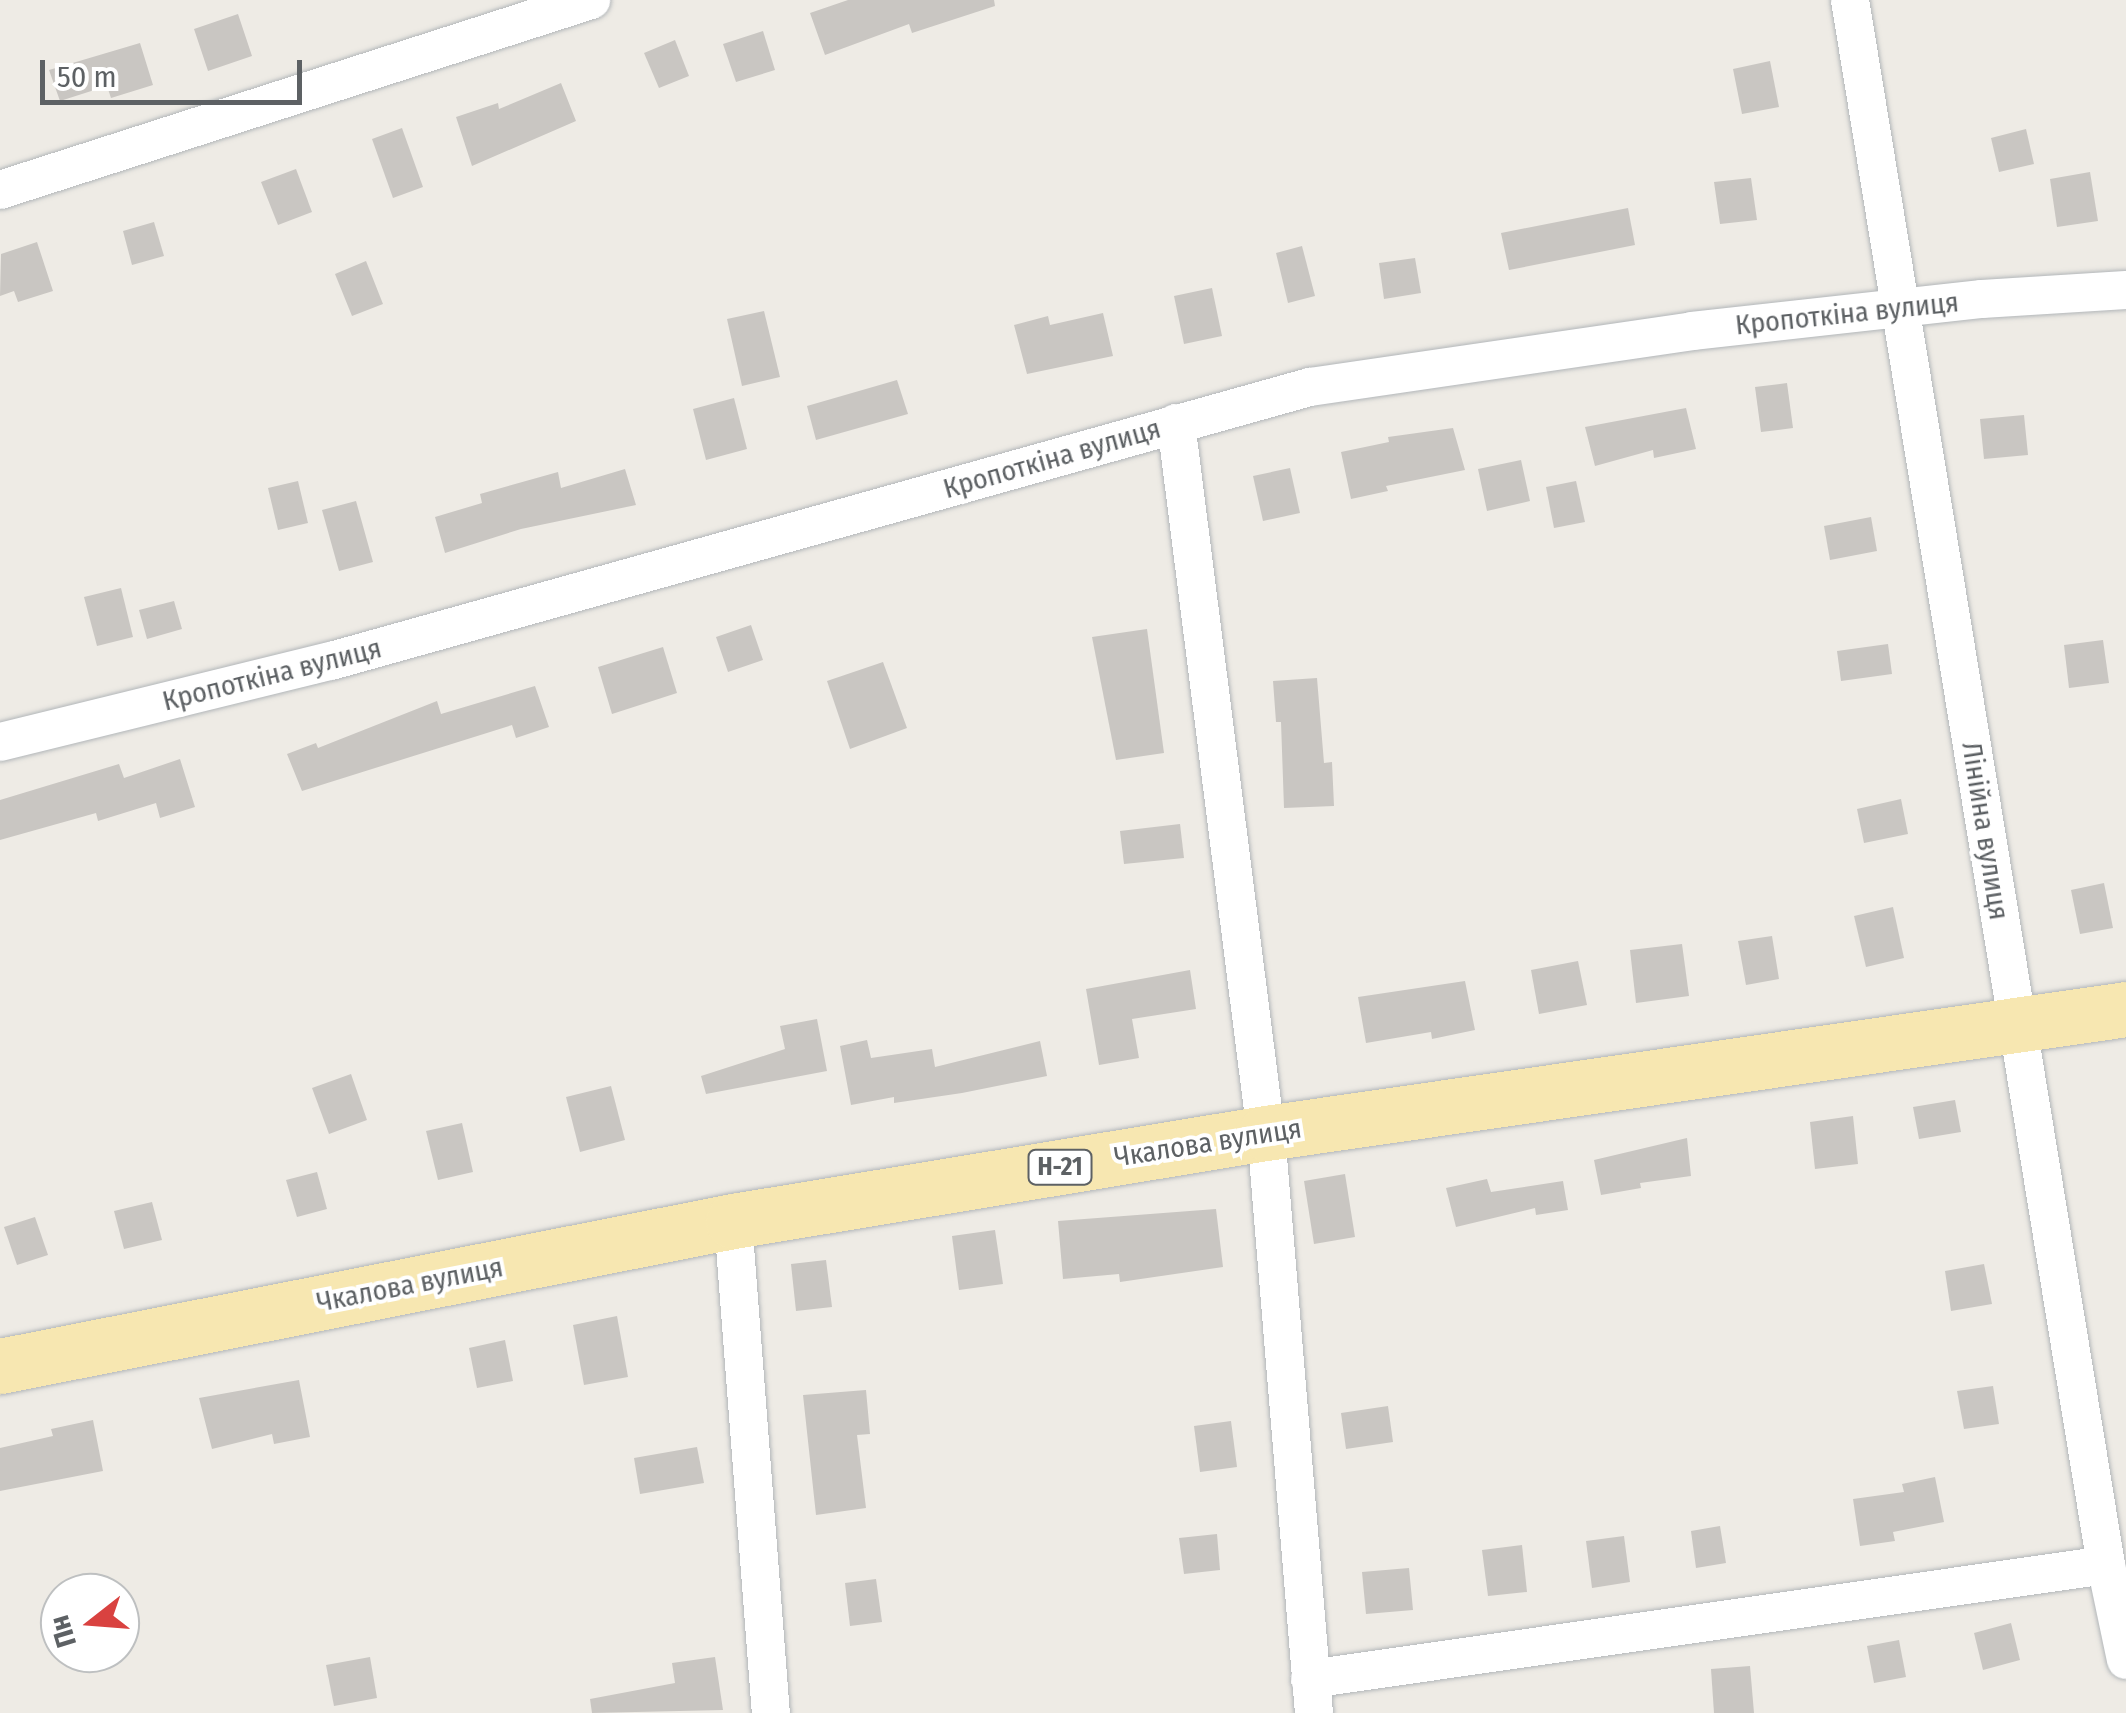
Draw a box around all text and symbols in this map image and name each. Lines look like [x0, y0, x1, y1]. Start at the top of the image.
scale bar [45, 40, 308, 102]
text: 50 m [57, 59, 117, 95]
street label: Кропоткіна вулиця [1734, 286, 1960, 342]
street label: Кропоткіна вулиця [940, 412, 1164, 506]
street label: Кропоткіна вулиця [159, 632, 385, 718]
street label: Лінійна вулиця [1954, 740, 2016, 922]
street label: Чкалова вулиця [1112, 1112, 1304, 1174]
road number: Н-21 [1028, 1147, 1092, 1187]
street label: Чкалова вулиця [314, 1250, 506, 1320]
north arrow [40, 1573, 140, 1673]
text: Пн [42, 1611, 83, 1651]

